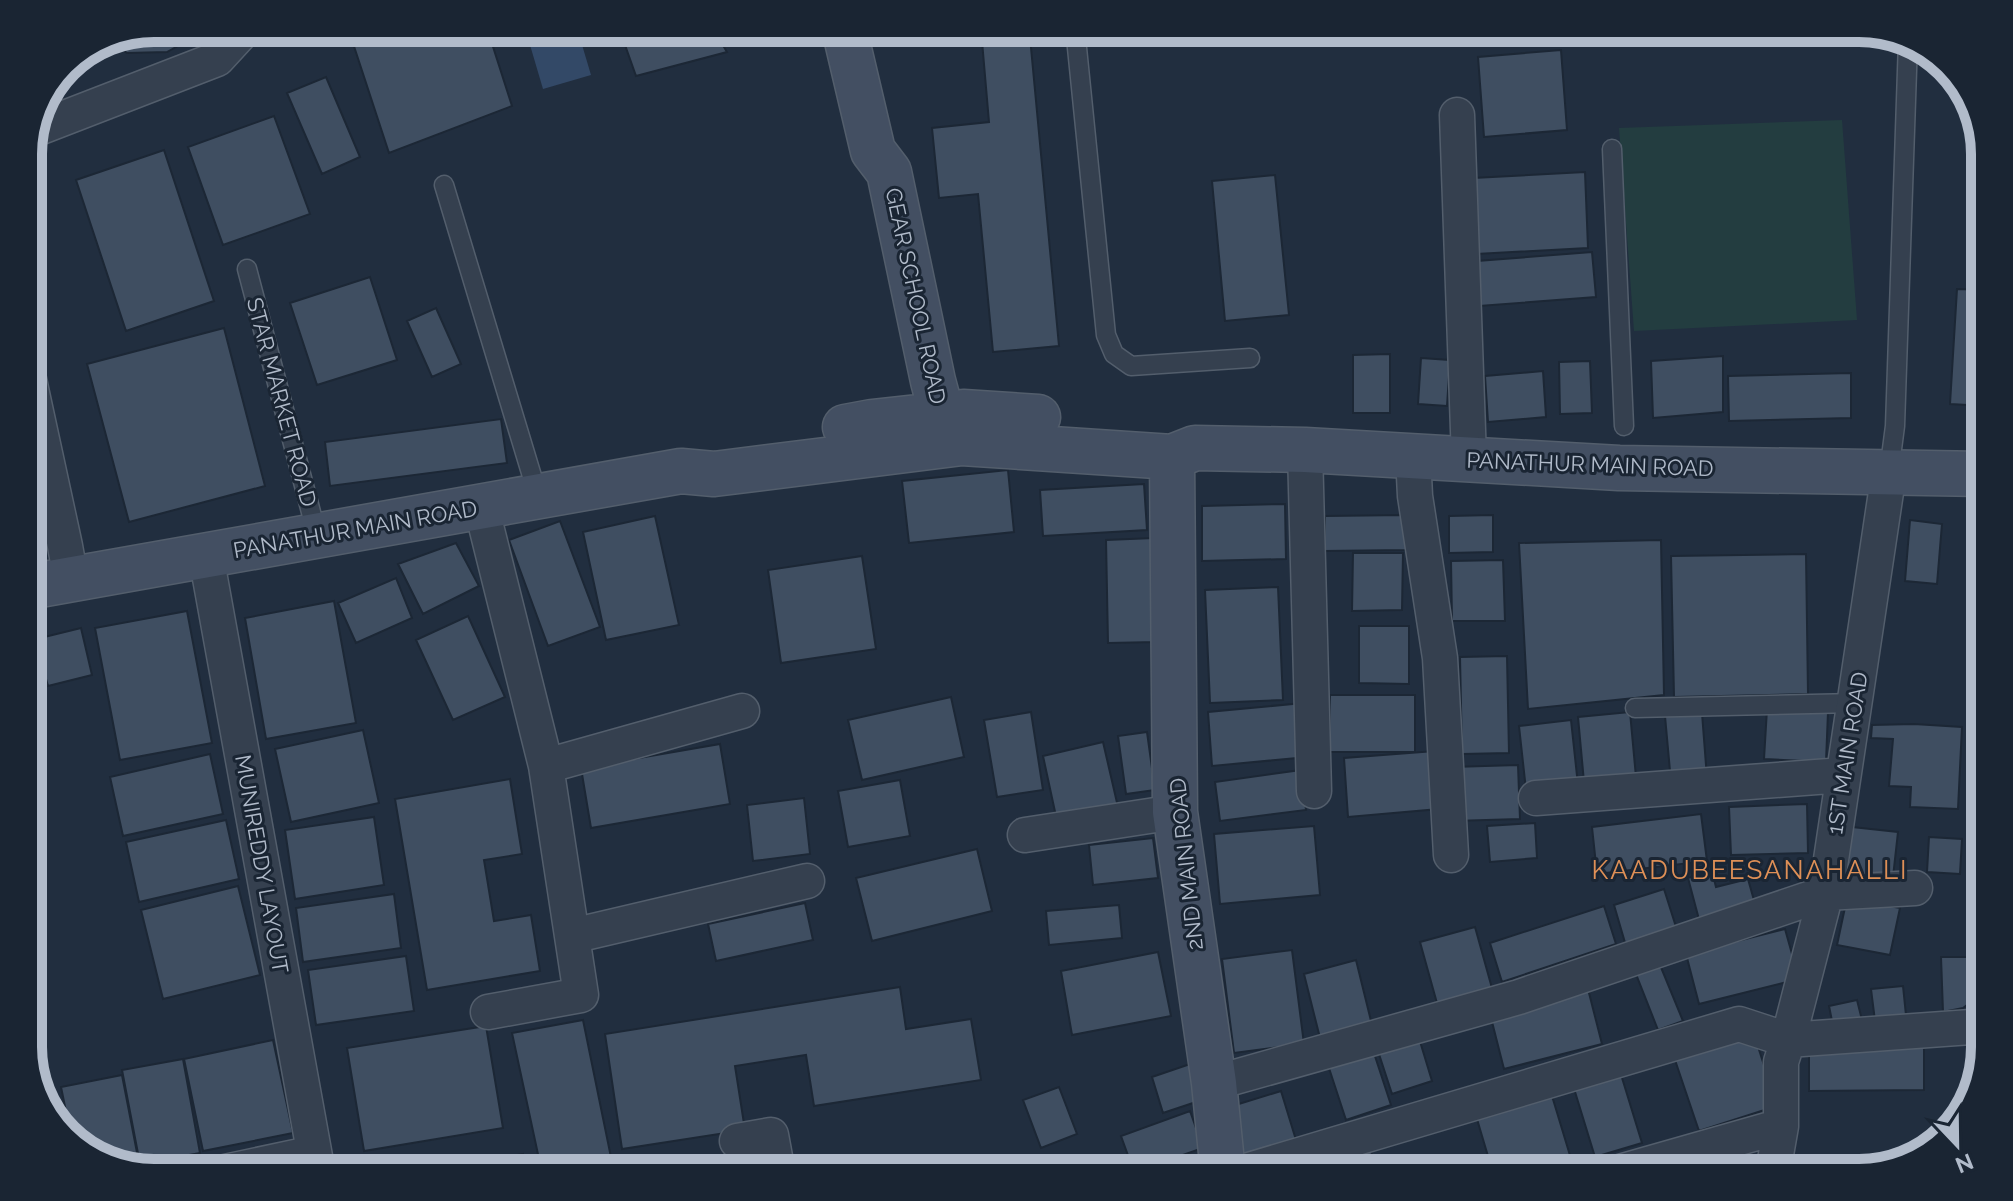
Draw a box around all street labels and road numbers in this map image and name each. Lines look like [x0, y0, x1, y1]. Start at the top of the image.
street label: GEAR SCHOOL ROAD [880, 185, 952, 407]
street label: STAR MARKET ROAD [242, 295, 322, 509]
street label: PANATHUR MAIN ROAD [1466, 447, 1714, 481]
street label: PANATHUR MAIN ROAD [231, 495, 479, 563]
street label: 1ST MAIN ROAD [1821, 670, 1873, 836]
street label: MUNIREDDY LAYOUT [230, 753, 294, 976]
street label: 2ND MAIN ROAD [1164, 777, 1208, 951]

